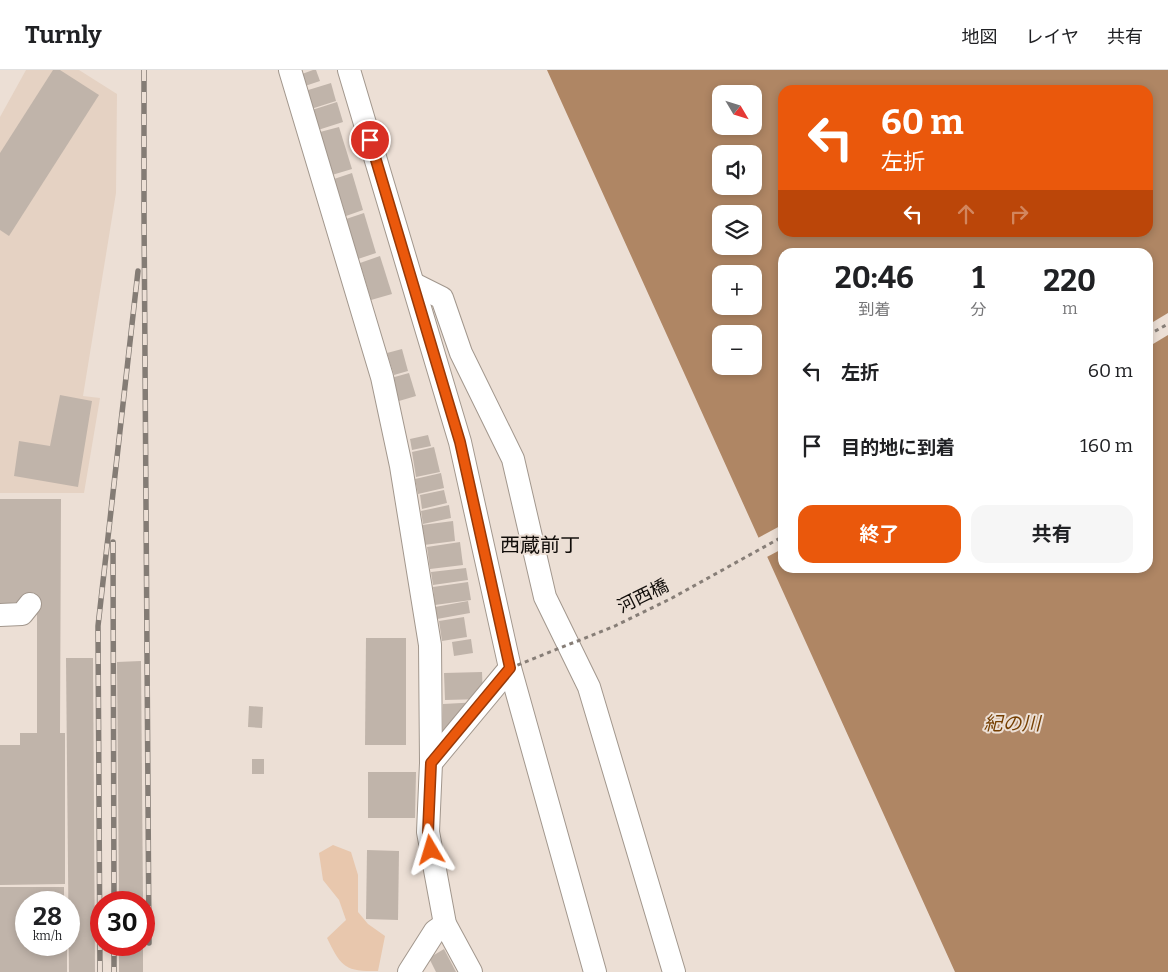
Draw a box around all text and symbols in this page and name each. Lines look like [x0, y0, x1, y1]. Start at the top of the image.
text: Turnly [25, 21, 102, 49]
text: 地図 [962, 26, 998, 48]
text: レイヤ [1026, 26, 1079, 48]
text: 共有 [1107, 26, 1143, 48]
north arrow [712, 85, 762, 135]
map controls [712, 85, 762, 375]
text: 60 m [881, 101, 964, 143]
icon: left [798, 105, 863, 170]
pin [349, 119, 391, 161]
icon: arrive [356, 126, 384, 154]
button: sound [712, 145, 762, 195]
text: 左折 [881, 148, 925, 175]
icon: left [899, 200, 927, 228]
icon: ahead [952, 200, 980, 228]
icon: right [1005, 200, 1033, 228]
button: layers [712, 205, 762, 255]
text: 20:46 [835, 260, 914, 296]
text: 1 [972, 260, 985, 296]
text: 220 [1043, 263, 1096, 299]
button: + [712, 265, 762, 315]
text: m [1062, 299, 1077, 318]
text: 到着 [858, 300, 890, 319]
text: 分 [971, 300, 987, 319]
button: − [712, 325, 762, 375]
icon: left [798, 357, 826, 385]
text: 60 m [1088, 359, 1133, 382]
text: 左折 [841, 361, 879, 384]
icon: arrive [798, 432, 826, 460]
text: 160 m [1080, 434, 1133, 457]
text: 目的地に到着 [841, 436, 955, 459]
button: 終了 [798, 505, 961, 563]
button: 共有 [971, 505, 1133, 563]
district label: 西蔵前丁 [500, 533, 580, 557]
street label: 河西橋 [614, 574, 672, 618]
water label: 紀の川 [983, 712, 1042, 735]
position arrow [404, 823, 456, 875]
speed limit sign: 30 [90, 891, 155, 956]
text: 28 [33, 902, 62, 932]
text: km/h [33, 929, 62, 943]

